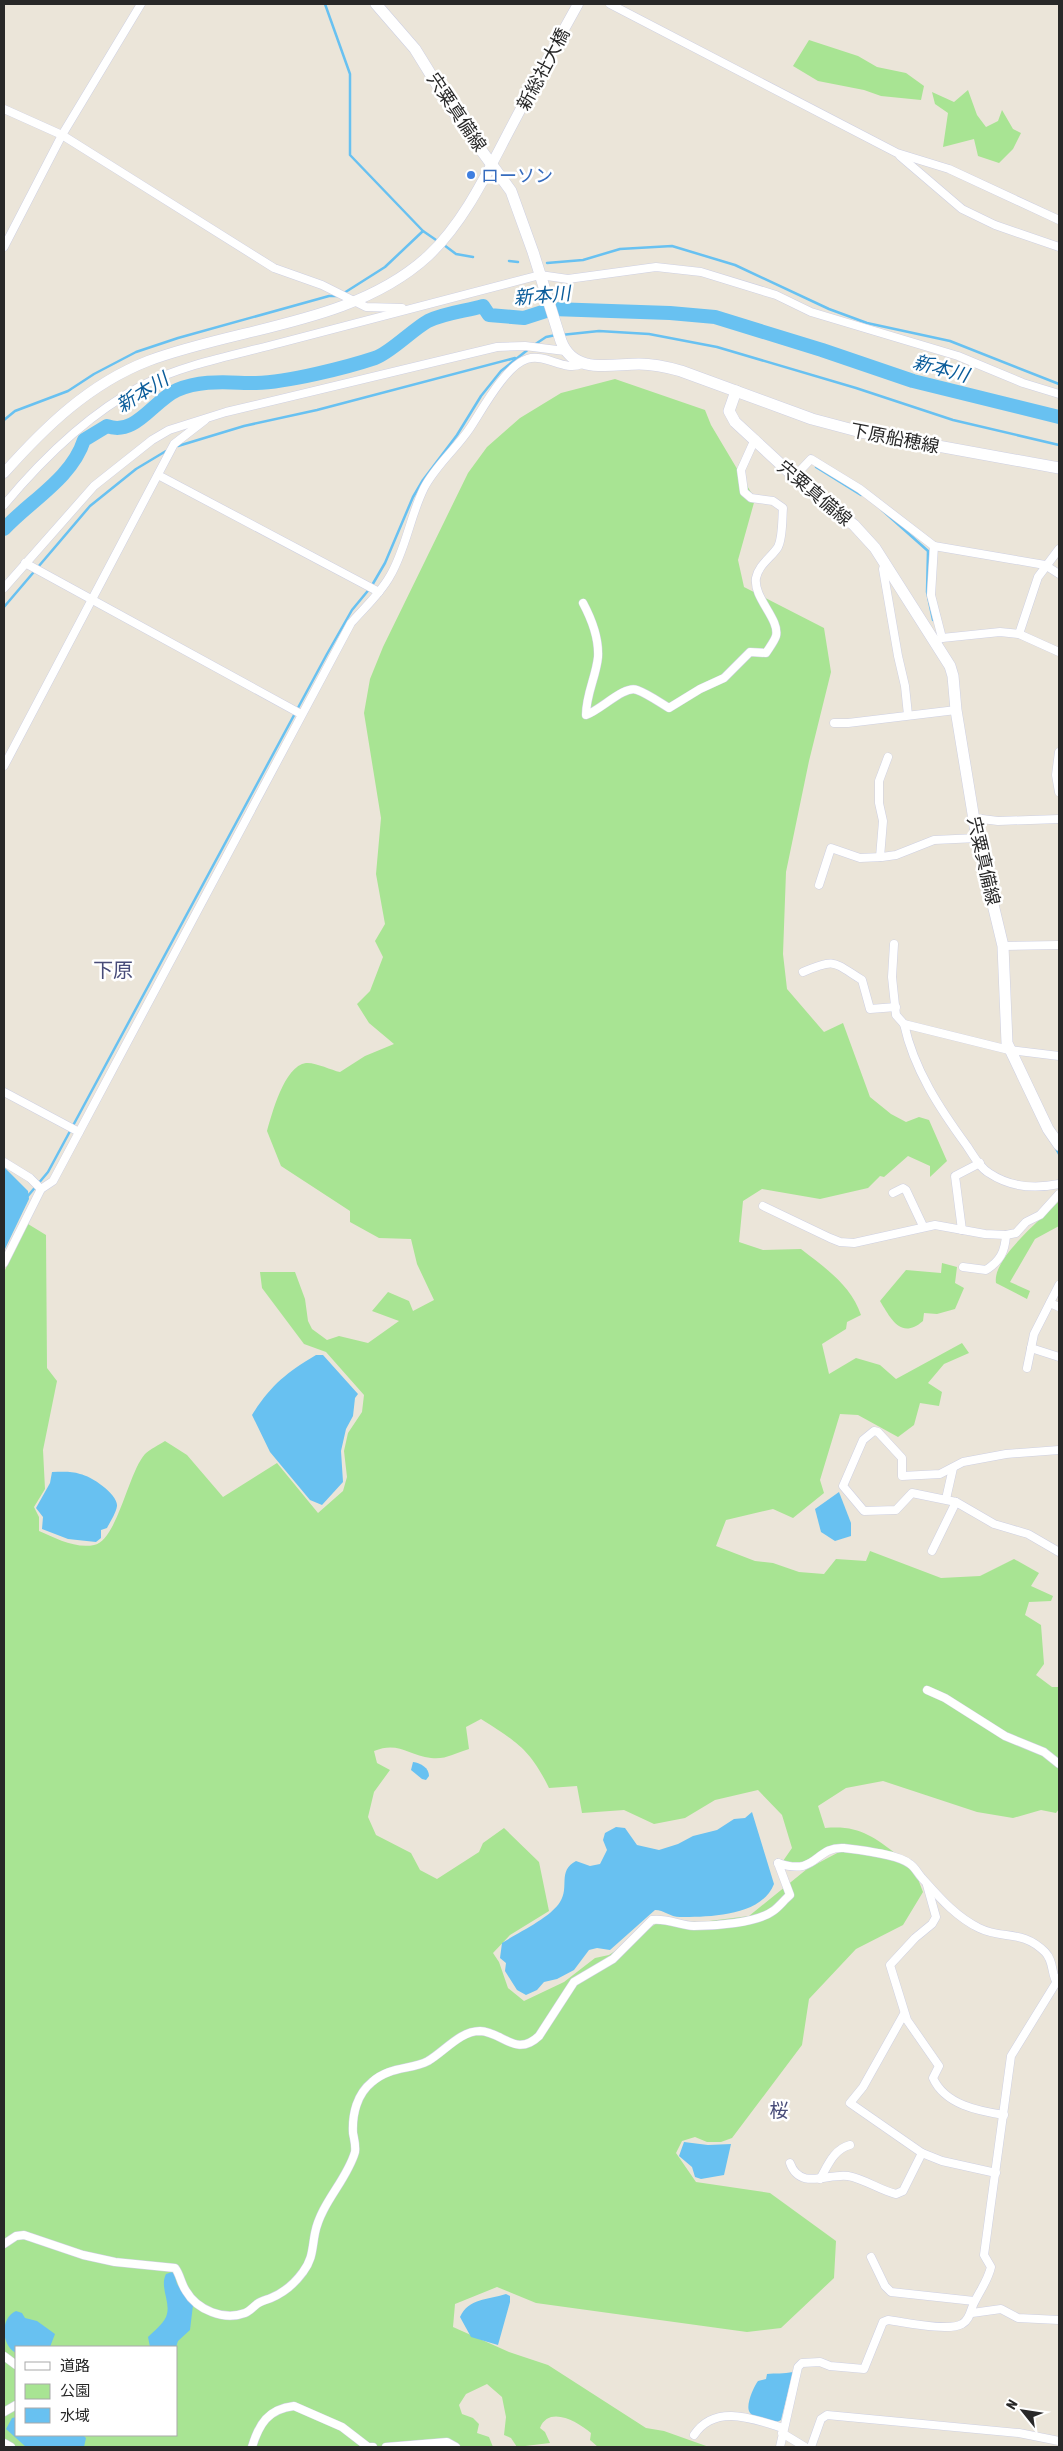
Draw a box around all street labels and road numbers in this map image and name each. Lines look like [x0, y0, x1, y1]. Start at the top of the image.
street label: 新総社大橋 [513, 24, 573, 114]
street label: 宍粟真備線 [423, 69, 491, 155]
street label: 下原船穂線 [849, 419, 941, 457]
street label: 宍粟真備線 [774, 456, 856, 530]
street label: 宍粟真備線 [964, 815, 1004, 907]

